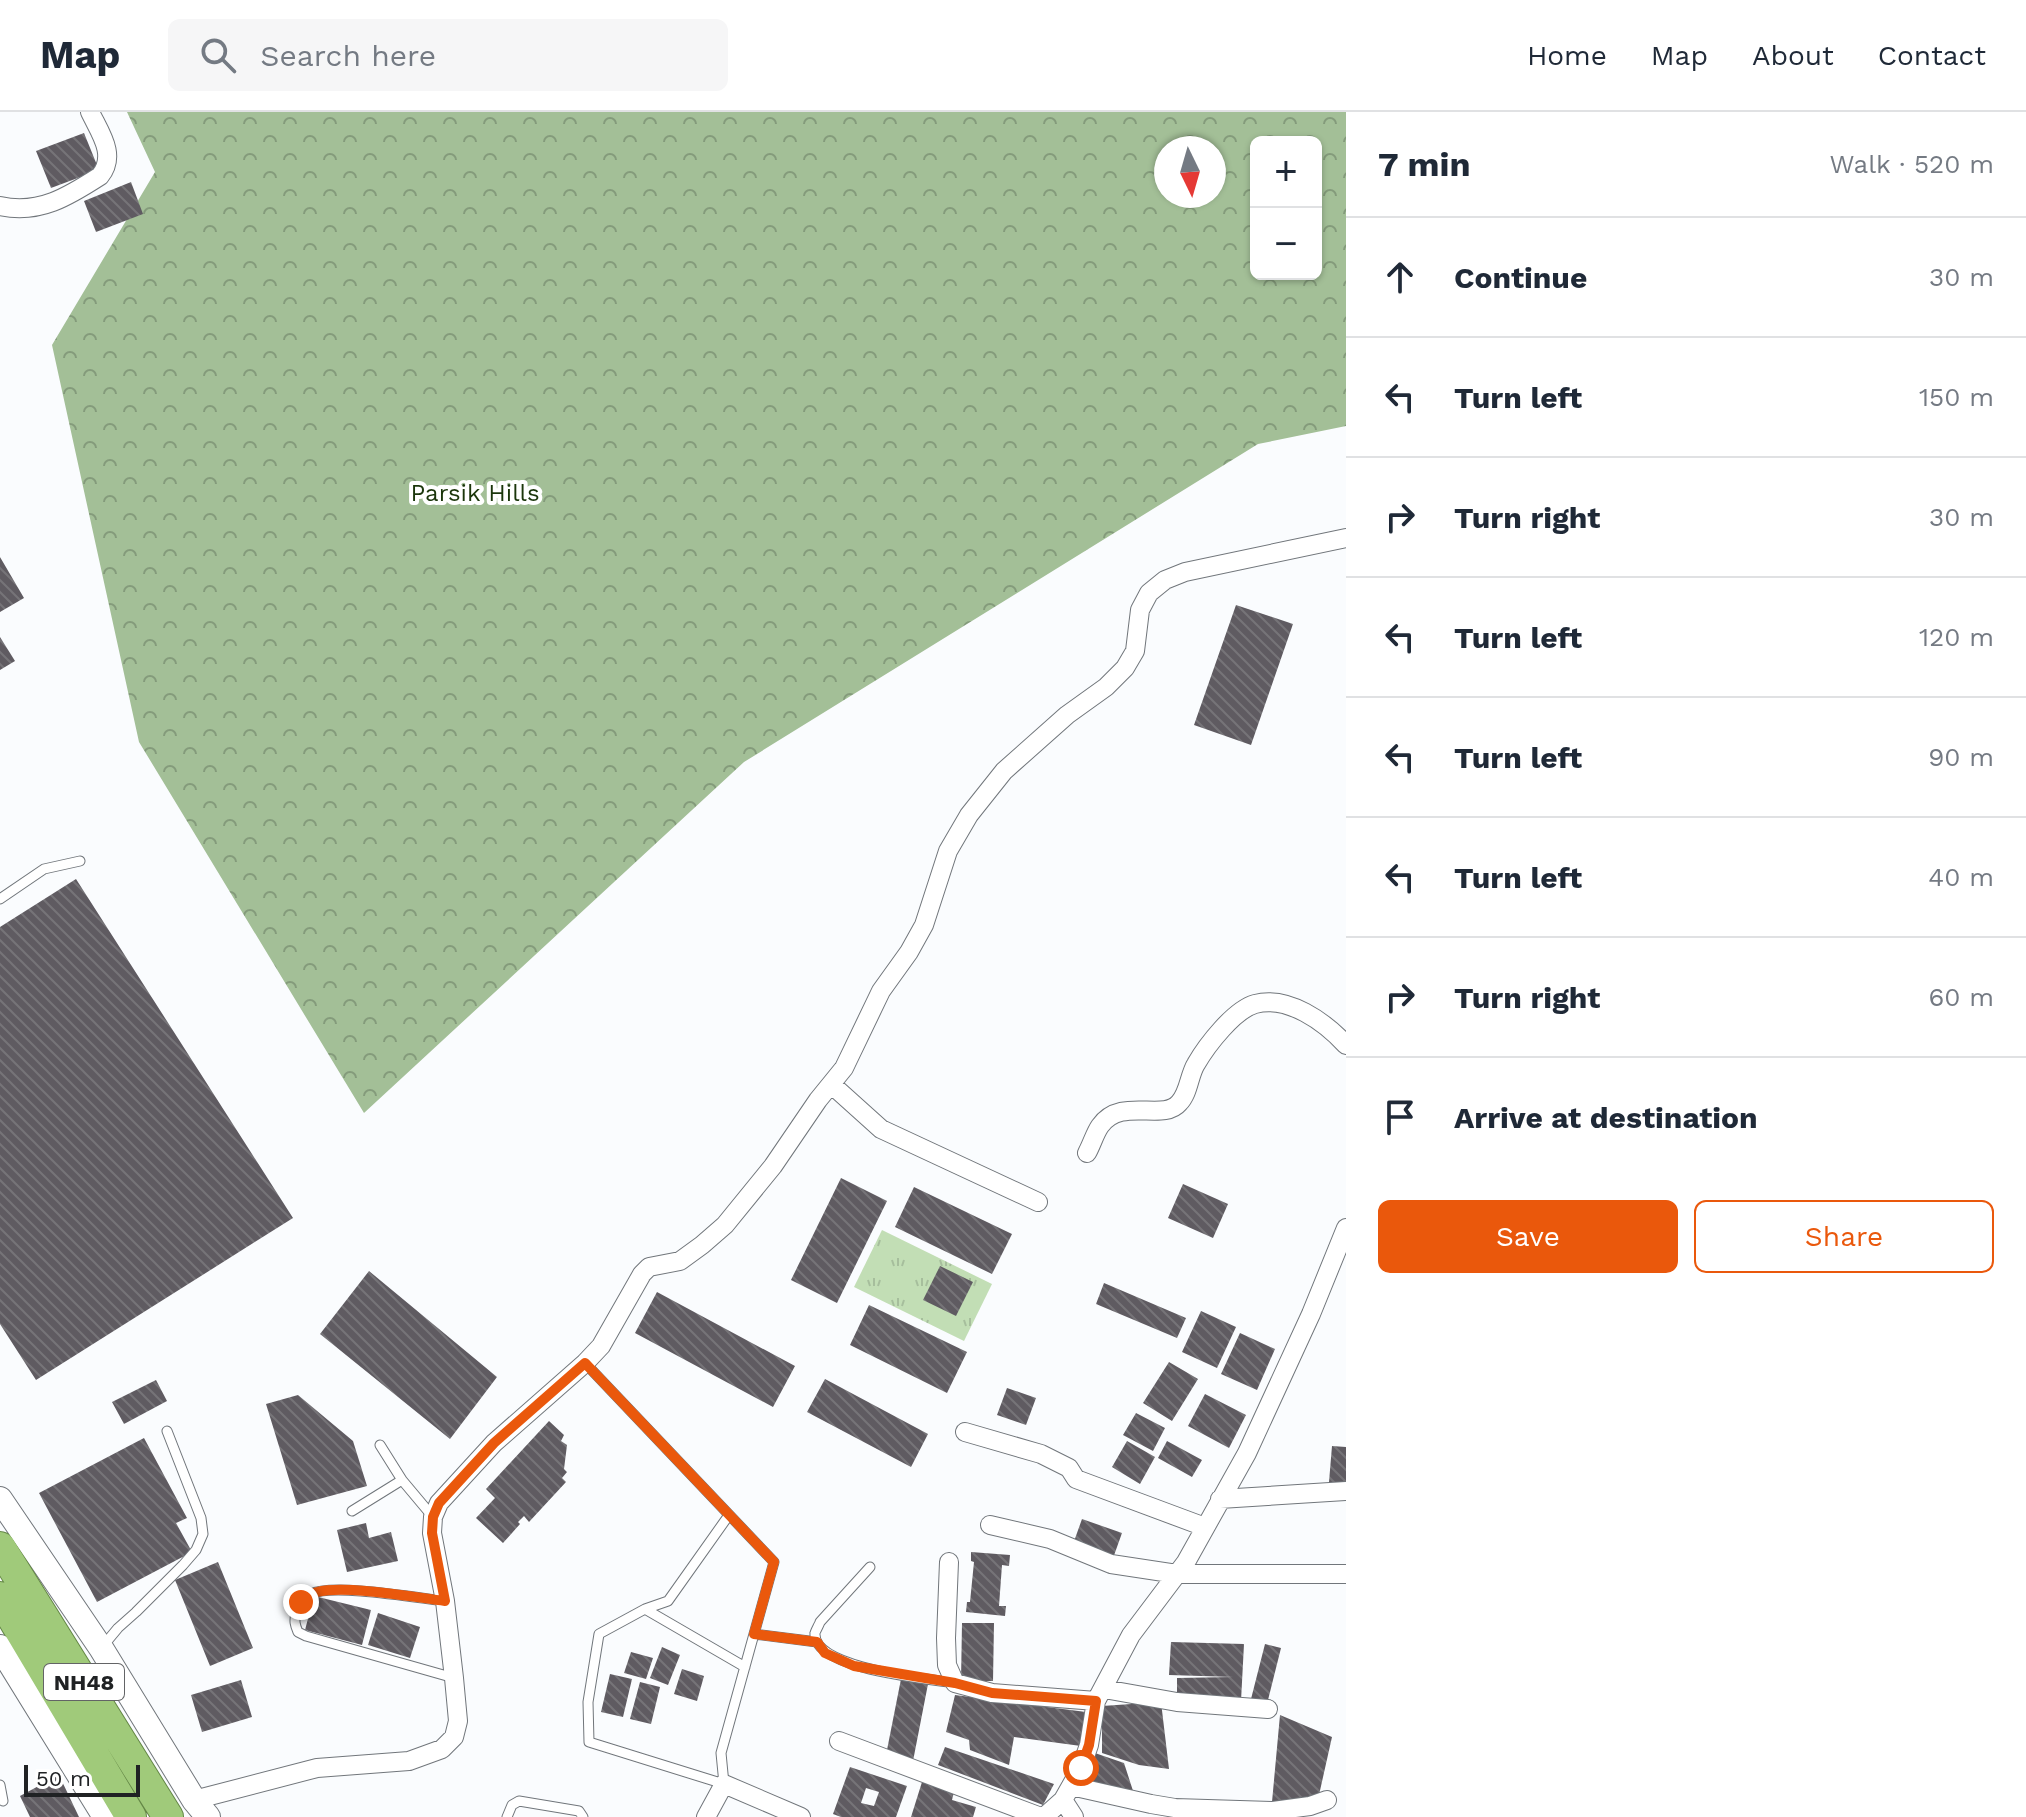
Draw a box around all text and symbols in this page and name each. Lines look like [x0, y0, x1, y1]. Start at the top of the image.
search box [168, 19, 728, 91]
text: Map [40, 33, 120, 77]
icon: search [196, 33, 240, 77]
text: Search here [260, 38, 436, 73]
text: Home [1527, 39, 1607, 72]
text: Map [1651, 39, 1708, 72]
text: About [1752, 39, 1834, 72]
text: Contact [1878, 39, 1986, 72]
north arrow [1154, 136, 1226, 208]
map controls [1250, 136, 1322, 280]
button: + [1250, 136, 1322, 208]
text: 7 min [1378, 144, 1471, 184]
text: Walk · 520 m [1829, 149, 1994, 179]
button: − [1250, 208, 1322, 280]
icon: ahead [1378, 255, 1422, 299]
text: Continue [1454, 260, 1587, 295]
text: 30 m [1929, 262, 1994, 292]
icon: left [1378, 375, 1422, 419]
text: Turn left [1454, 380, 1582, 415]
text: 150 m [1919, 382, 1994, 412]
park label: Parsik Hills [410, 479, 540, 507]
icon: right [1378, 495, 1422, 539]
text: Turn right [1454, 500, 1600, 535]
text: 30 m [1929, 502, 1994, 532]
icon: left [1378, 615, 1422, 659]
text: Turn left [1454, 620, 1582, 655]
text: 120 m [1919, 622, 1994, 652]
icon: left [1378, 735, 1422, 779]
text: Turn left [1454, 740, 1582, 775]
text: 90 m [1928, 742, 1994, 772]
icon: left [1378, 855, 1422, 899]
text: Turn left [1454, 860, 1582, 895]
text: 40 m [1928, 862, 1994, 892]
icon: right [1378, 975, 1422, 1019]
text: Turn right [1454, 980, 1600, 1015]
text: 60 m [1928, 982, 1994, 1012]
icon: arrive [1378, 1095, 1422, 1139]
text: Arrive at destination [1454, 1100, 1758, 1135]
button: Save [1378, 1200, 1678, 1273]
button: Share [1694, 1200, 1994, 1273]
route end [283, 1584, 319, 1620]
road number: NH48 [44, 1664, 124, 1700]
route start [1063, 1750, 1099, 1786]
scale bar [24, 1761, 140, 1797]
text: 50 m [36, 1766, 91, 1791]

